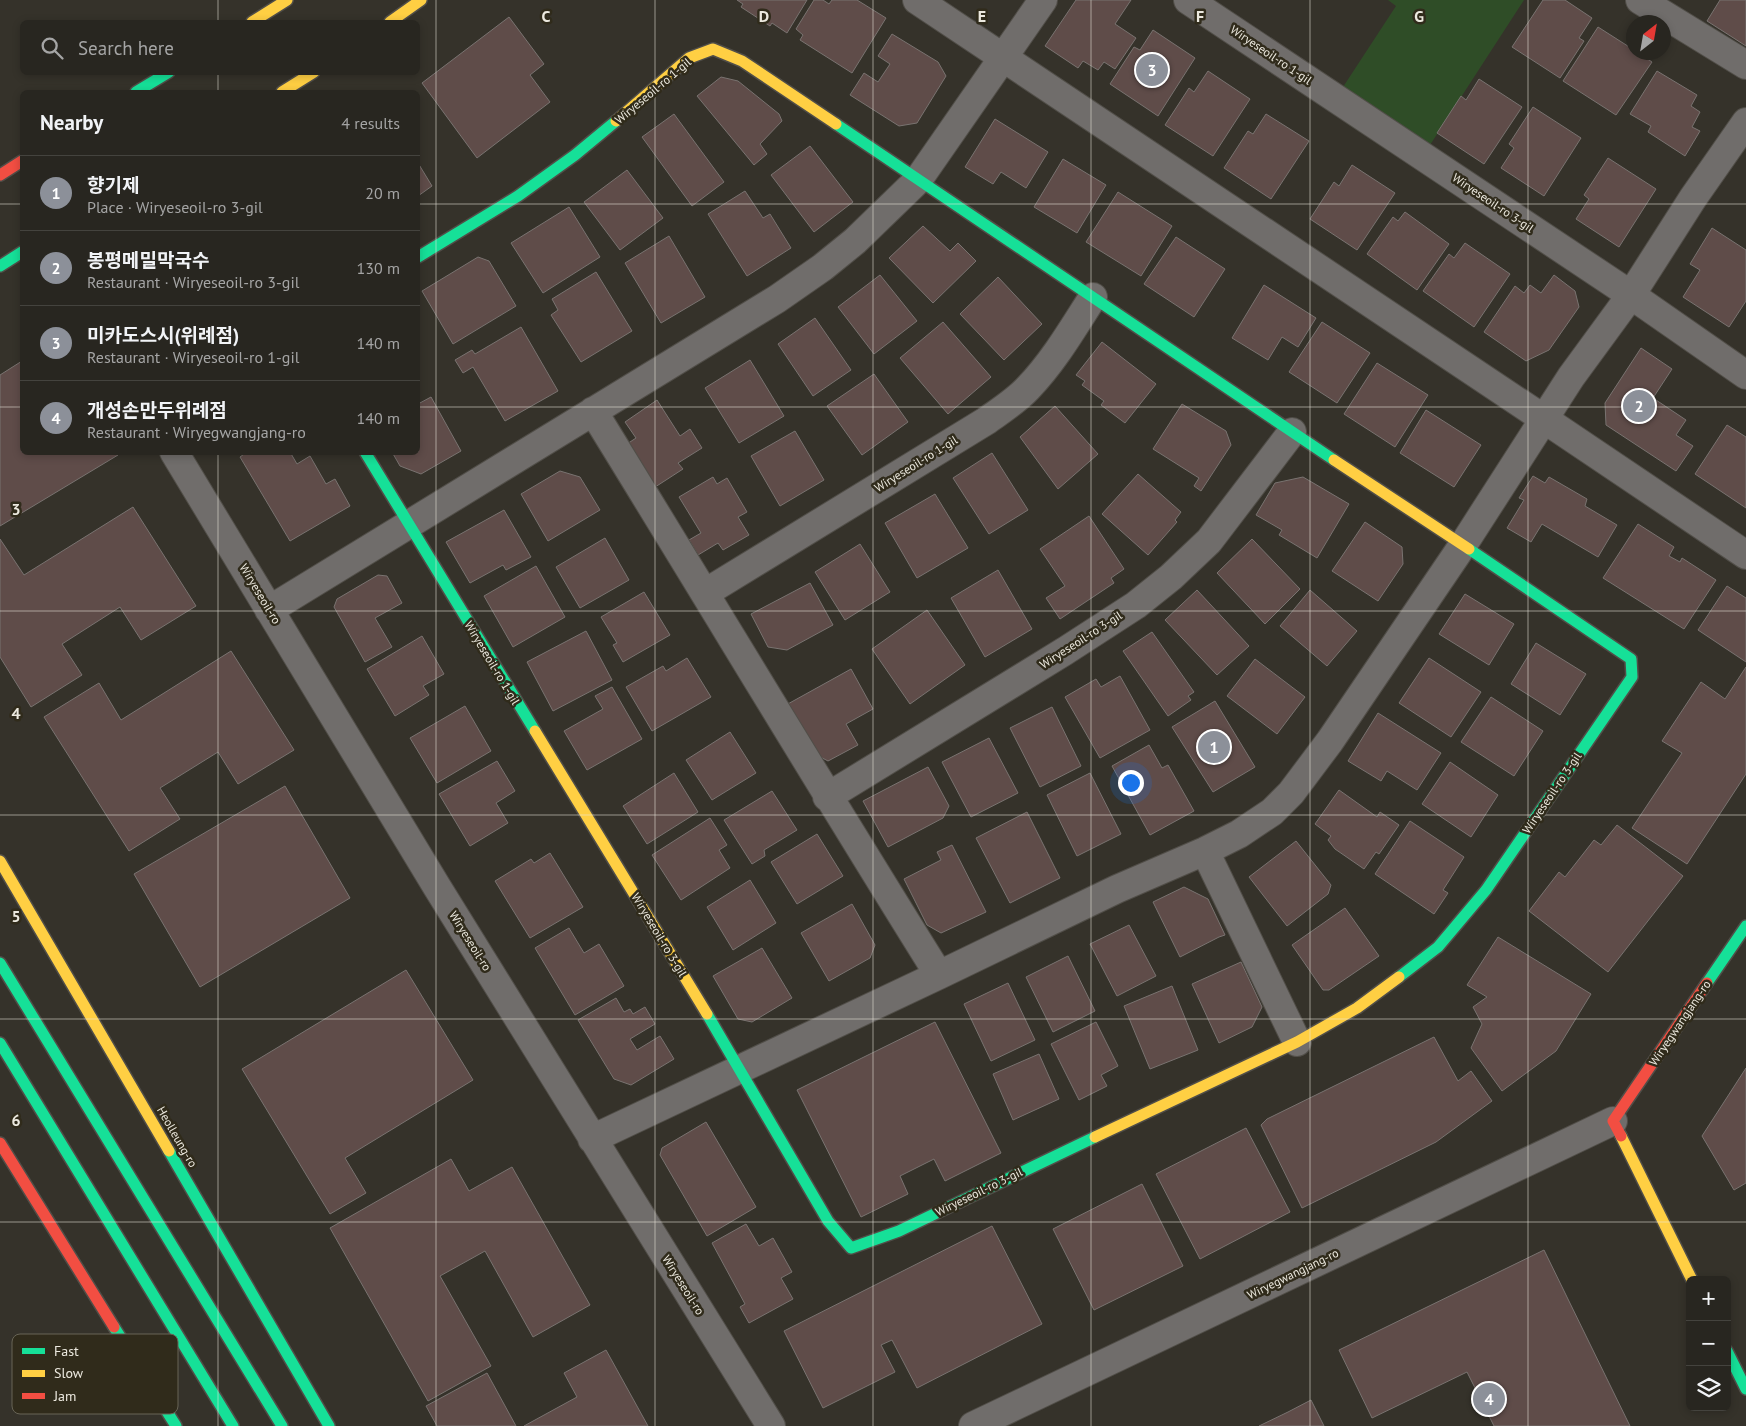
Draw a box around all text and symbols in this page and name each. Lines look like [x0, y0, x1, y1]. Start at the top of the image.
text: C [542, 6, 551, 26]
text: D [759, 6, 769, 26]
text: E [978, 6, 986, 26]
text: F [1196, 6, 1204, 26]
text: G [1414, 6, 1424, 26]
north arrow [1626, 15, 1671, 60]
search box [20, 20, 420, 75]
street label: Wiryeseoil-ro 1-gil [1228, 22, 1315, 88]
icon: search [38, 34, 66, 62]
text: Search here [78, 36, 174, 60]
pin: 3 [1136, 51, 1168, 89]
street label: Wiryeseoil-ro 1-gil [611, 54, 694, 127]
text: Nearby [40, 109, 103, 136]
text: 4 results [341, 113, 400, 133]
street label: Wiryeseoil-ro 3-gil [1450, 170, 1537, 236]
text: 향기제 [87, 173, 139, 197]
text: 1 [51, 183, 61, 203]
text: 20 m [365, 183, 400, 203]
text: Place · Wiryeseoil-ro 3-gil [87, 197, 263, 217]
text: 봉평메밀막국수 [87, 248, 209, 272]
text: 2 [51, 258, 61, 278]
text: 130 m [357, 258, 400, 278]
text: Restaurant · Wiryeseoil-ro 3-gil [87, 272, 299, 292]
text: 미카도스시(위례점) [87, 323, 239, 347]
text: 3 [51, 333, 61, 353]
text: 140 m [357, 333, 400, 353]
text: Restaurant · Wiryeseoil-ro 1-gil [87, 347, 299, 367]
pin: 2 [1623, 387, 1655, 425]
text: 개성손만두위례점 [87, 398, 227, 422]
text: 4 [51, 408, 61, 428]
text: 140 m [357, 408, 400, 428]
text: Restaurant · Wiryegwangjang-ro [87, 422, 306, 442]
street label: Wiryeseoil-ro 1-gil [871, 432, 960, 495]
text: 3 [11, 499, 21, 519]
street label: Wiryeseoil-ro [237, 561, 284, 627]
street label: Wiryeseoil-ro 3-gil [1037, 607, 1125, 672]
street label: Wiryeseoil-ro 1-gil [462, 618, 524, 708]
text: 4 [11, 703, 21, 723]
pin: 1 [1198, 728, 1230, 766]
street label: Wiryeseoil-ro 3-gil [1519, 749, 1585, 836]
your location [1118, 770, 1144, 796]
street label: Wiryeseoil-ro 3-gil [629, 890, 691, 980]
text: 5 [11, 906, 21, 926]
street label: Wiryeseoil-ro [446, 908, 495, 973]
street label: Wiryegwangjang-ro [1645, 977, 1714, 1068]
street label: Heolleung-ro [154, 1104, 201, 1170]
text: 6 [11, 1110, 21, 1130]
street label: Wiryeseoil-ro 3-gil [933, 1164, 1025, 1219]
street label: Wiryegwangjang-ro [1245, 1245, 1341, 1302]
street label: Wiryeseoil-ro [659, 1252, 708, 1317]
map controls [1686, 1276, 1731, 1411]
button: + [1686, 1276, 1731, 1321]
button: − [1686, 1321, 1731, 1366]
legend [12, 1334, 178, 1414]
text: Fast [54, 1342, 79, 1360]
text: Slow [54, 1364, 84, 1382]
button: layers [1686, 1366, 1731, 1411]
pin: 4 [1473, 1380, 1505, 1418]
text: Jam [53, 1387, 76, 1405]

